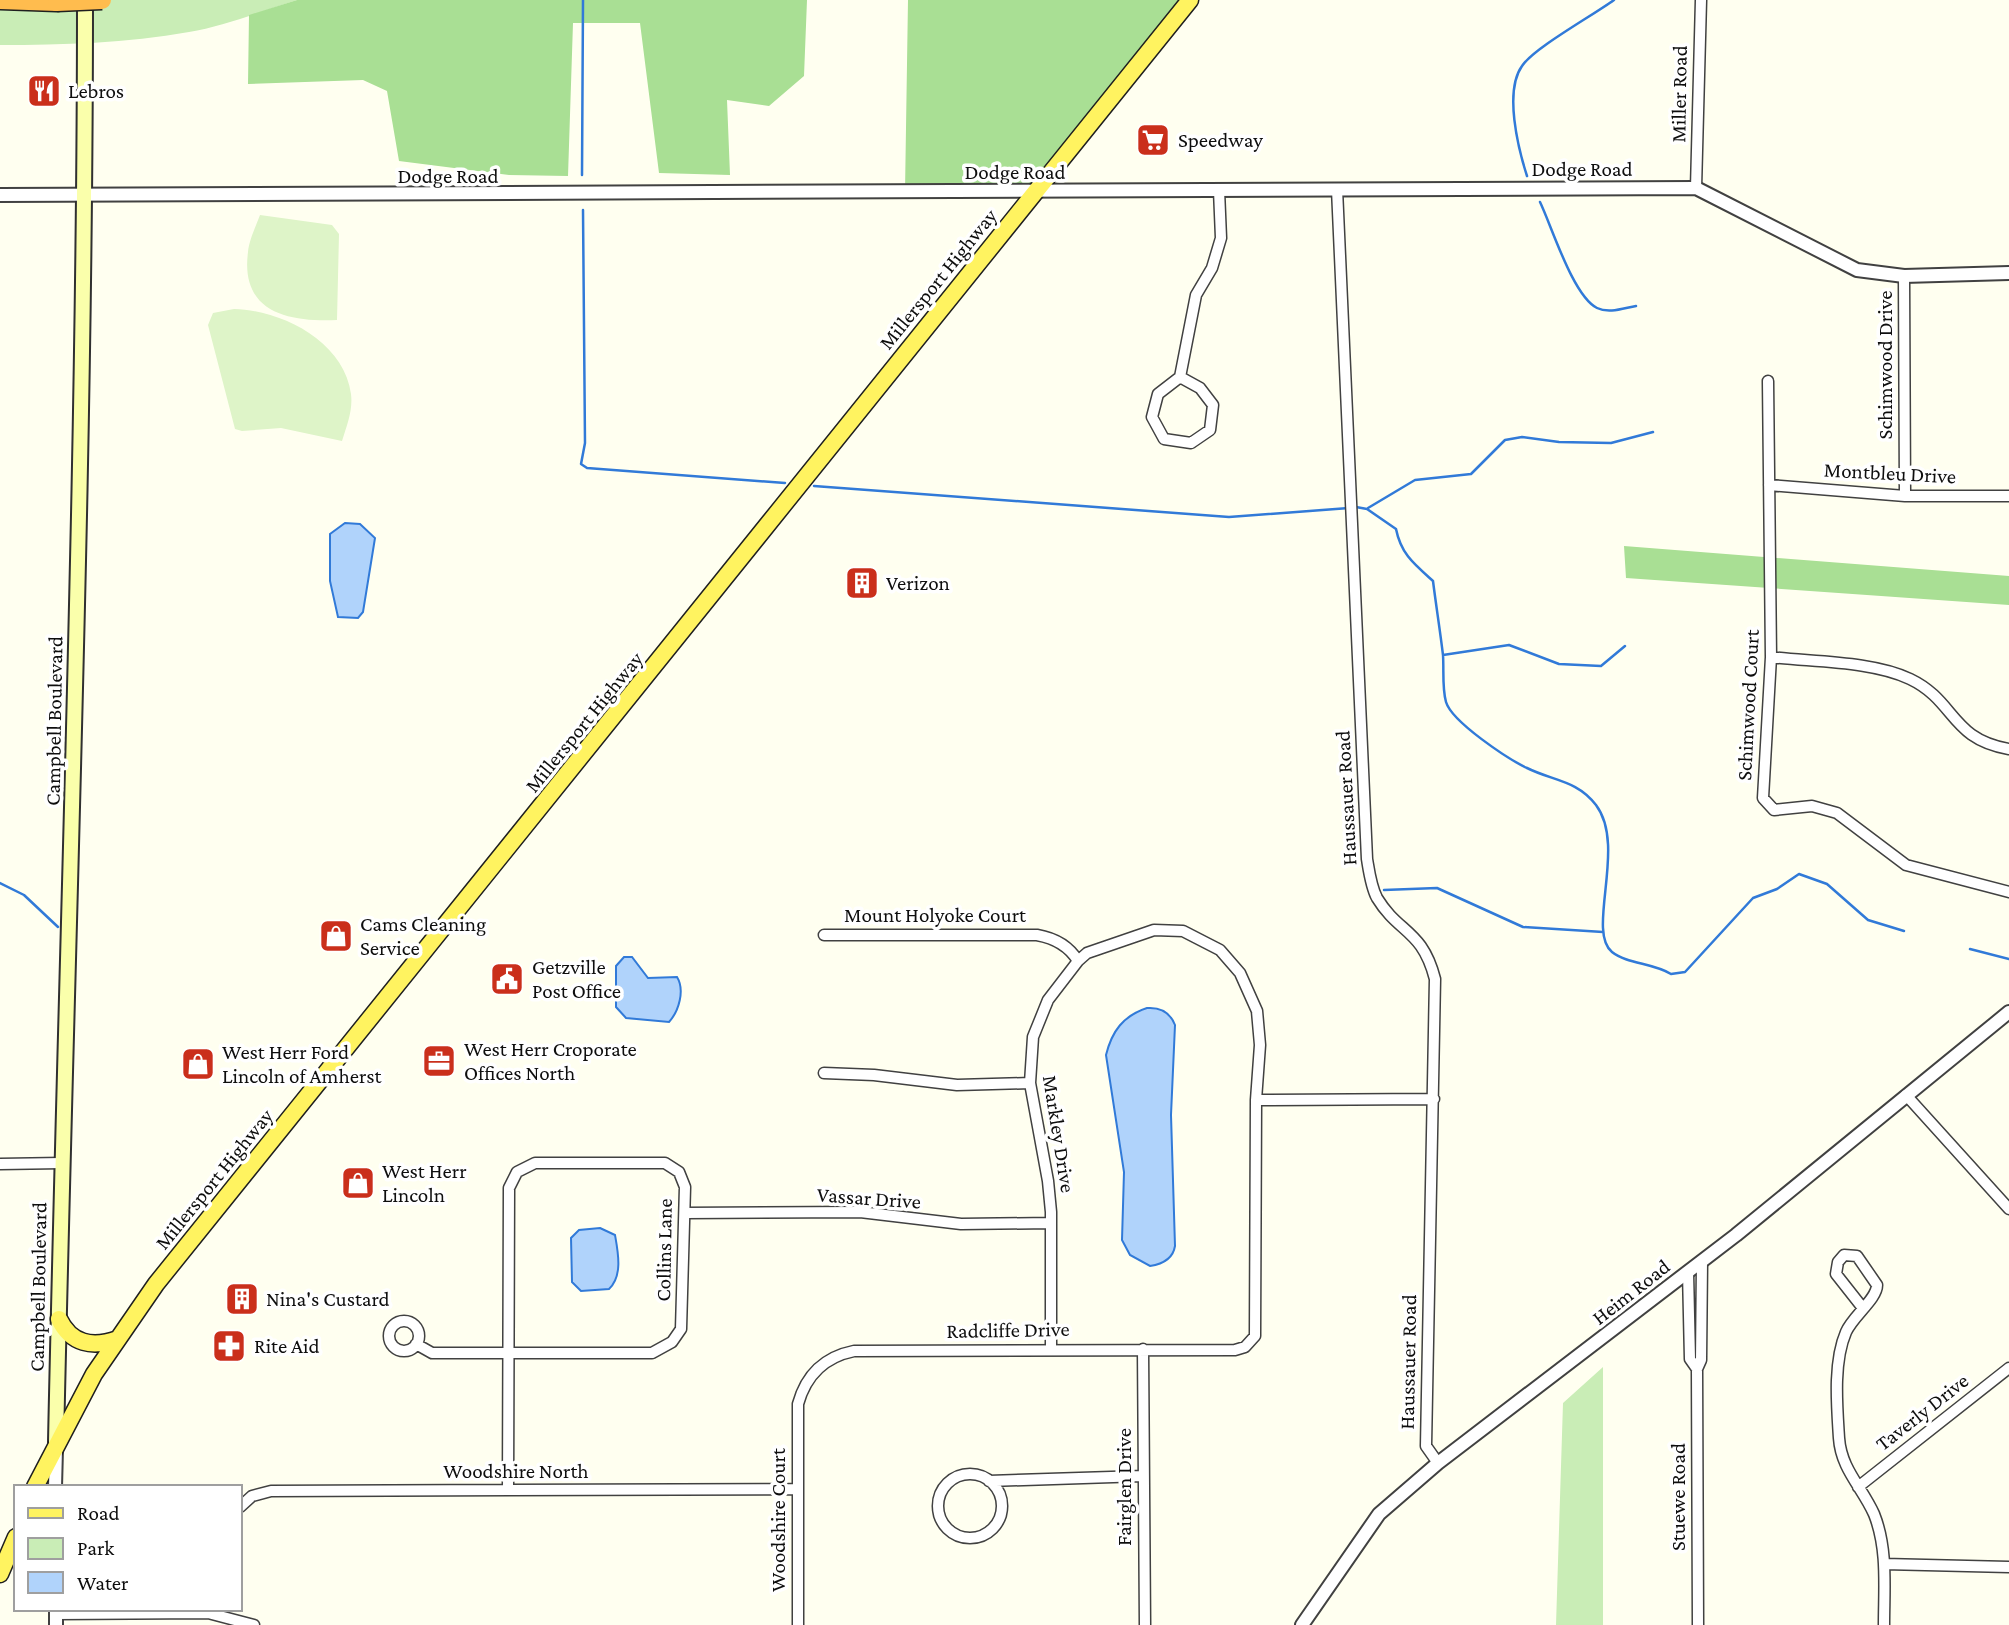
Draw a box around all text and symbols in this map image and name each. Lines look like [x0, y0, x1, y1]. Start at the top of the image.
street label: Miller Road [1666, 45, 1692, 143]
restaurant icon: Lebros [25, 72, 63, 110]
place label: Lebros [68, 79, 124, 103]
supermarket icon: Speedway [1134, 121, 1172, 159]
place label: Speedway [1178, 128, 1263, 152]
street label: Dodge Road [1531, 157, 1633, 181]
street label: Dodge Road [964, 160, 1066, 184]
street label: Dodge Road [397, 164, 499, 188]
street label: Millersport Highway [874, 204, 1002, 354]
street label: Schimwood Drive [1873, 291, 1897, 439]
street label: Montbleu Drive [1823, 458, 1957, 488]
building icon: Verizon [843, 564, 881, 602]
place label: Verizon [886, 571, 950, 595]
street label: Schimwood Court [1732, 628, 1764, 781]
street label: Campbell Boulevard [41, 636, 67, 806]
street label: Millersport Highway [520, 647, 648, 797]
street label: Haussauer Road [1330, 730, 1362, 866]
street label: Mount Holyoke Court [844, 903, 1027, 927]
place label: Cams Cleaning Service [360, 912, 486, 960]
shop icon: Cams Cleaning Service [317, 917, 355, 955]
place label: Getzville Post Office [532, 955, 621, 1003]
public building icon: Getzville Post Office [488, 960, 526, 998]
place label: West Herr Croporate Offices North [464, 1037, 637, 1085]
place label: West Herr Ford Lincoln of Amherst [222, 1040, 382, 1088]
office icon: West Herr Croporate Offices North [420, 1042, 458, 1080]
shop icon: West Herr Ford Lincoln of Amherst [179, 1045, 217, 1083]
street label: Markley Drive [1038, 1074, 1080, 1194]
street label: Millersport Highway [150, 1104, 278, 1254]
place label: West Herr Lincoln [382, 1159, 467, 1207]
shop icon: West Herr Lincoln [339, 1164, 377, 1202]
street label: Vassar Drive [816, 1182, 922, 1214]
street label: Collins Lane [651, 1198, 677, 1302]
street label: Campbell Boulevard [25, 1202, 51, 1372]
street label: Heim Road [1587, 1254, 1675, 1330]
building icon: Nina's Custard [223, 1280, 261, 1318]
place label: Nina's Custard [266, 1287, 390, 1311]
street label: Haussauer Road [1395, 1294, 1421, 1430]
street label: Radcliffe Drive [946, 1317, 1070, 1343]
pharmacy icon: Rite Aid [210, 1327, 248, 1365]
place label: Rite Aid [254, 1334, 320, 1358]
street label: Taverly Drive [1871, 1368, 1973, 1456]
street label: Fairglen Drive [1112, 1428, 1136, 1546]
street label: Stuewe Road [1666, 1443, 1690, 1551]
street label: Woodshire Court [766, 1447, 790, 1592]
street label: Woodshire North [443, 1459, 589, 1483]
legend [14, 1485, 242, 1611]
text: Road [77, 1501, 120, 1525]
text: Park [77, 1536, 114, 1560]
text: Water [77, 1571, 129, 1595]

